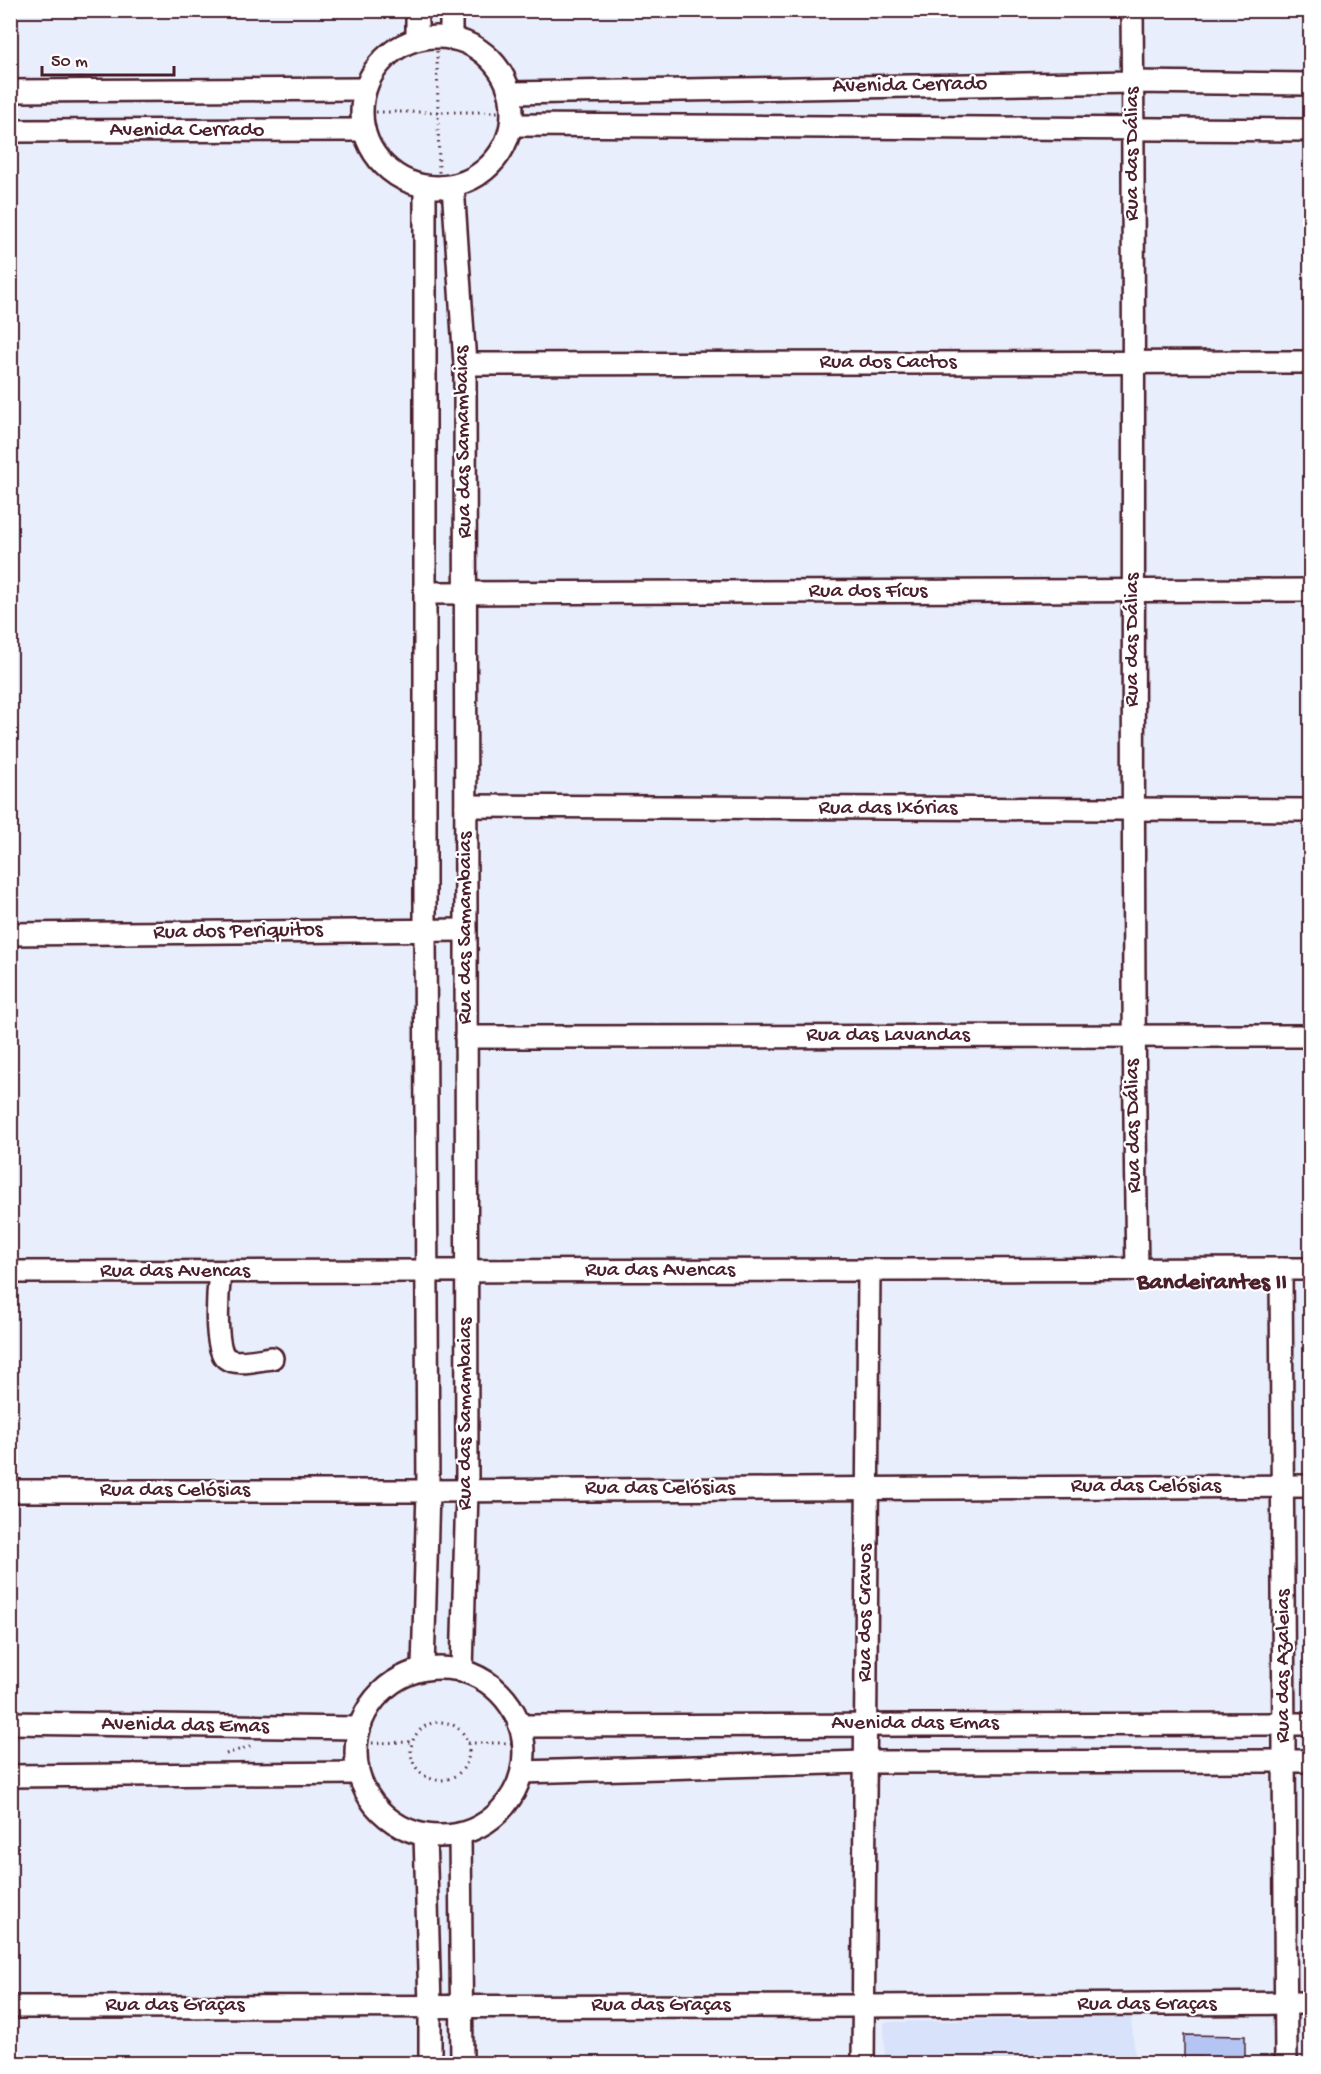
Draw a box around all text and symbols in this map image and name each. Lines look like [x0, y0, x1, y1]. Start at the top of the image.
scale bar [42, 39, 174, 77]
text: 50 m [51, 52, 88, 73]
street label: Avenida Cerrado [832, 72, 988, 100]
street label: Rua das Dálias [1120, 86, 1146, 221]
street label: Avenida Cerrado [110, 118, 264, 144]
street label: Rua das Samambaias [449, 345, 479, 538]
street label: Rua dos Cactos [819, 350, 957, 376]
street label: Rua das Dálias [1120, 572, 1146, 707]
street label: Rua dos Fícus [809, 579, 928, 605]
street label: Rua das Ixórias [819, 796, 958, 822]
street label: Rua das Samambaias [453, 831, 479, 1024]
street label: Rua dos Periquitos [153, 918, 324, 946]
street label: Rua das Lavandas [806, 1023, 971, 1049]
street label: Rua das Dálias [1120, 1058, 1148, 1193]
street label: Rua das Avencas [585, 1258, 736, 1284]
street label: Rua das Avencas [100, 1259, 251, 1285]
district label: Bandeirantes II [1136, 1269, 1287, 1298]
street label: Rua das Samambaias [453, 1317, 479, 1510]
street label: Rua das Celósias [1071, 1474, 1222, 1500]
street label: Rua das Celósias [585, 1476, 736, 1502]
street label: Rua das Celósias [100, 1478, 251, 1504]
street label: Rua dos Cravos [853, 1543, 879, 1682]
street label: Rua das Azaleias [1271, 1588, 1297, 1743]
street label: Avenida das Emas [831, 1711, 1000, 1737]
street label: Avenida das Emas [101, 1712, 270, 1740]
street label: Rua das Graças [1077, 1992, 1218, 2018]
street label: Rua das Graças [105, 1993, 246, 2019]
street label: Rua das Graças [591, 1993, 732, 2019]

